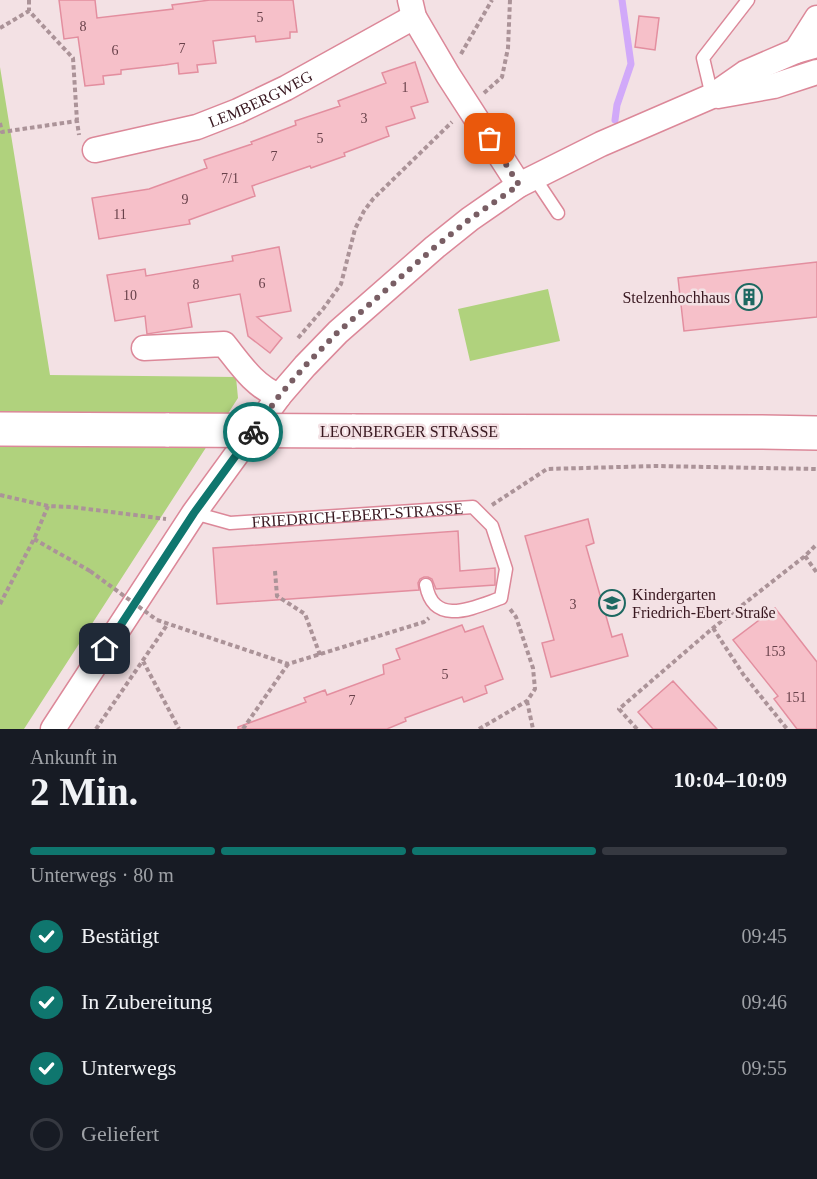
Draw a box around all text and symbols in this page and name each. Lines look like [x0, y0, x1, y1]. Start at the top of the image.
house number: 5 [257, 10, 264, 25]
house number: 8 [80, 19, 87, 34]
house number: 7 [179, 41, 186, 56]
house number: 6 [112, 43, 119, 58]
street label: LEMBERGWEG [206, 66, 316, 130]
house number: 1 [402, 80, 409, 95]
house number: 3 [361, 111, 368, 126]
pin [464, 113, 515, 164]
icon: bag [473, 122, 506, 155]
house number: 5 [317, 131, 324, 146]
house number: 7 [271, 149, 278, 164]
house number: 7/1 [221, 171, 239, 186]
house number: 9 [182, 192, 189, 207]
house number: 11 [113, 207, 127, 222]
house number: 6 [259, 276, 266, 291]
house number: 8 [193, 277, 200, 292]
building icon: Stelzenhochhaus [734, 282, 764, 312]
house number: 10 [123, 288, 137, 303]
place label: Stelzenhochhaus [622, 289, 730, 306]
courier [223, 402, 283, 462]
icon: bike [237, 416, 270, 449]
street label: LEONBERGER STRASSE [320, 423, 498, 440]
street label: FRIEDRICH-EBERT-STRASSE [251, 499, 464, 530]
place label: Kindergarten Friedrich-Ebert Straße [632, 586, 776, 621]
school or university icon: Kindergarten Friedrich-Ebert Straße [597, 588, 627, 618]
house number: 3 [570, 597, 577, 612]
pin [79, 623, 130, 674]
icon: home [88, 632, 121, 665]
house number: 153 [765, 644, 786, 659]
house number: 5 [442, 667, 449, 682]
house number: 151 [786, 690, 807, 705]
house number: 7 [349, 693, 356, 708]
text: Ankunft in [30, 746, 117, 768]
text: 10:04–10:09 [673, 767, 787, 792]
text: 2 Min. [30, 770, 138, 813]
text: Unterwegs · 80 m [30, 864, 174, 886]
icon: check [30, 920, 63, 953]
text: Bestätigt [81, 923, 159, 948]
text: 09:45 [741, 925, 787, 947]
icon: check [30, 986, 63, 1019]
text: In Zubereitung [81, 989, 212, 1014]
text: 09:46 [741, 991, 787, 1013]
icon: check [30, 1052, 63, 1085]
text: Unterwegs [81, 1055, 176, 1080]
text: 09:55 [741, 1057, 787, 1079]
text: Geliefert [81, 1121, 159, 1146]

